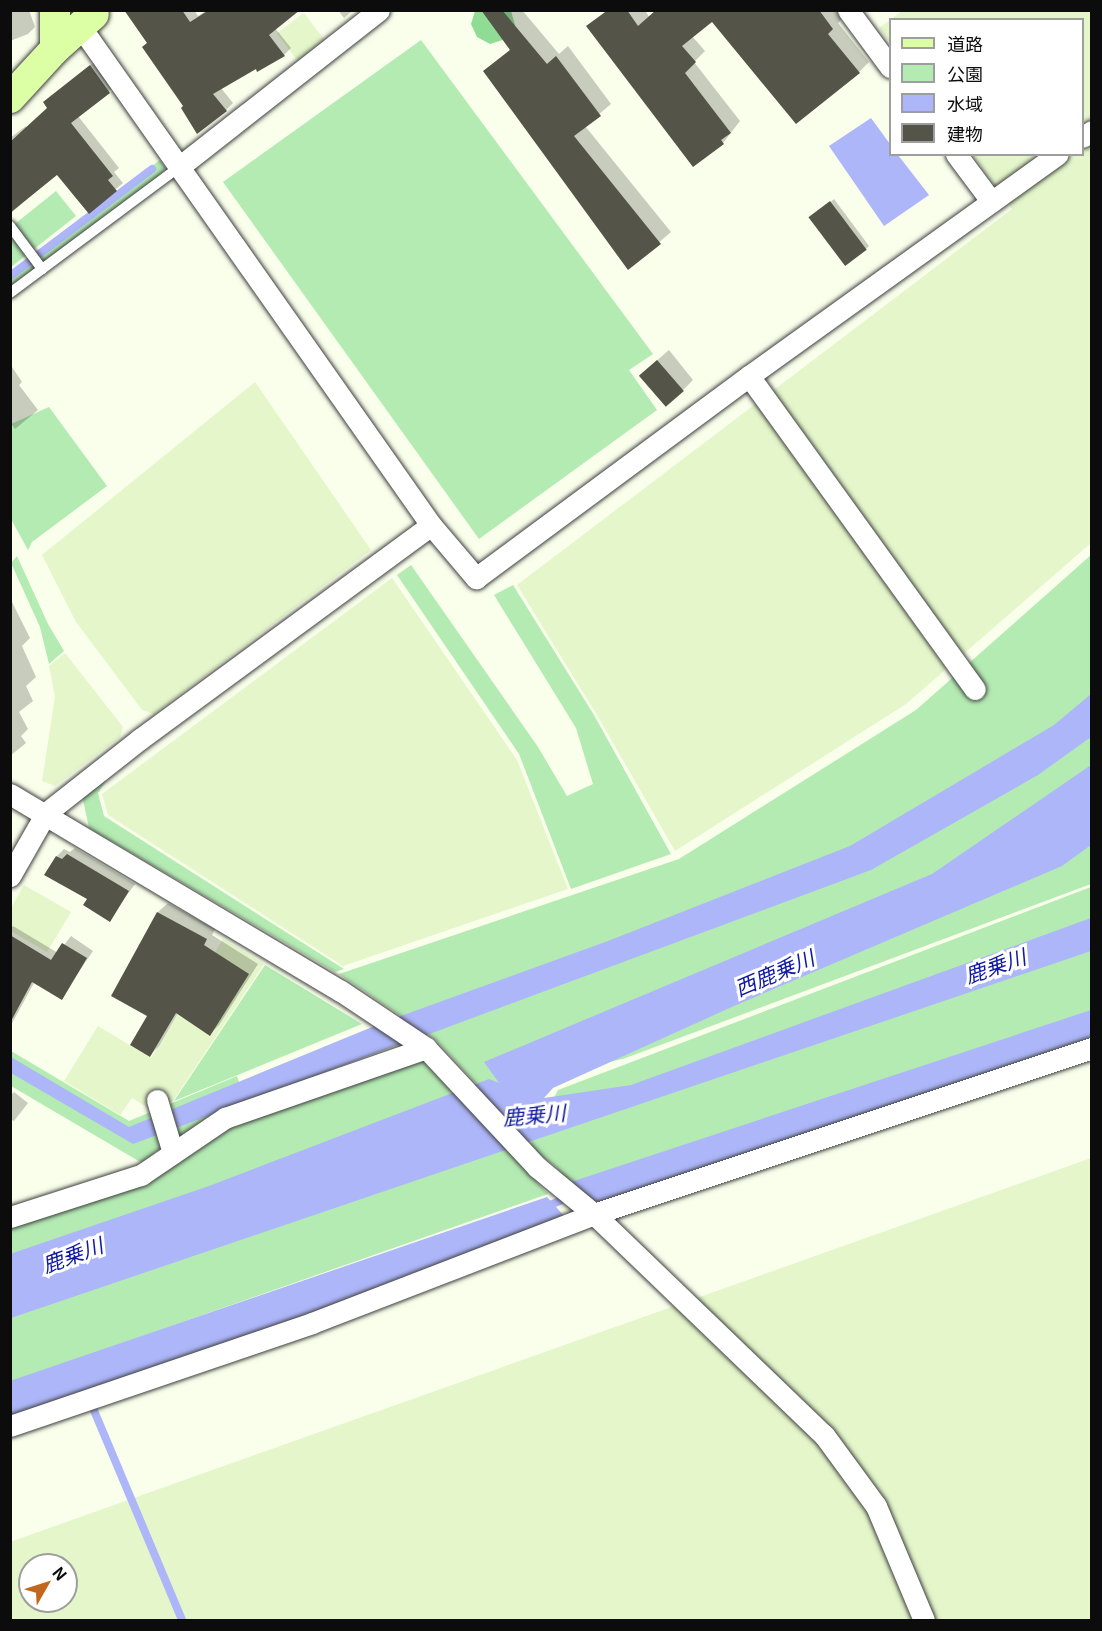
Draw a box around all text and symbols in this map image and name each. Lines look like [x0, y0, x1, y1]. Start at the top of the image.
legend [889, 18, 1084, 156]
text: 道路 [947, 30, 983, 56]
text: 公園 [947, 60, 983, 86]
text: 水域 [947, 90, 983, 116]
text: 建物 [947, 120, 983, 146]
water label: 鹿乗川 [961, 943, 1029, 987]
water label: 西鹿乗川 [730, 944, 818, 1000]
water label: 鹿乗川 [502, 1099, 566, 1129]
water label: 鹿乗川 [38, 1231, 106, 1277]
north arrow [18, 1553, 78, 1613]
text: N [47, 1561, 74, 1585]

